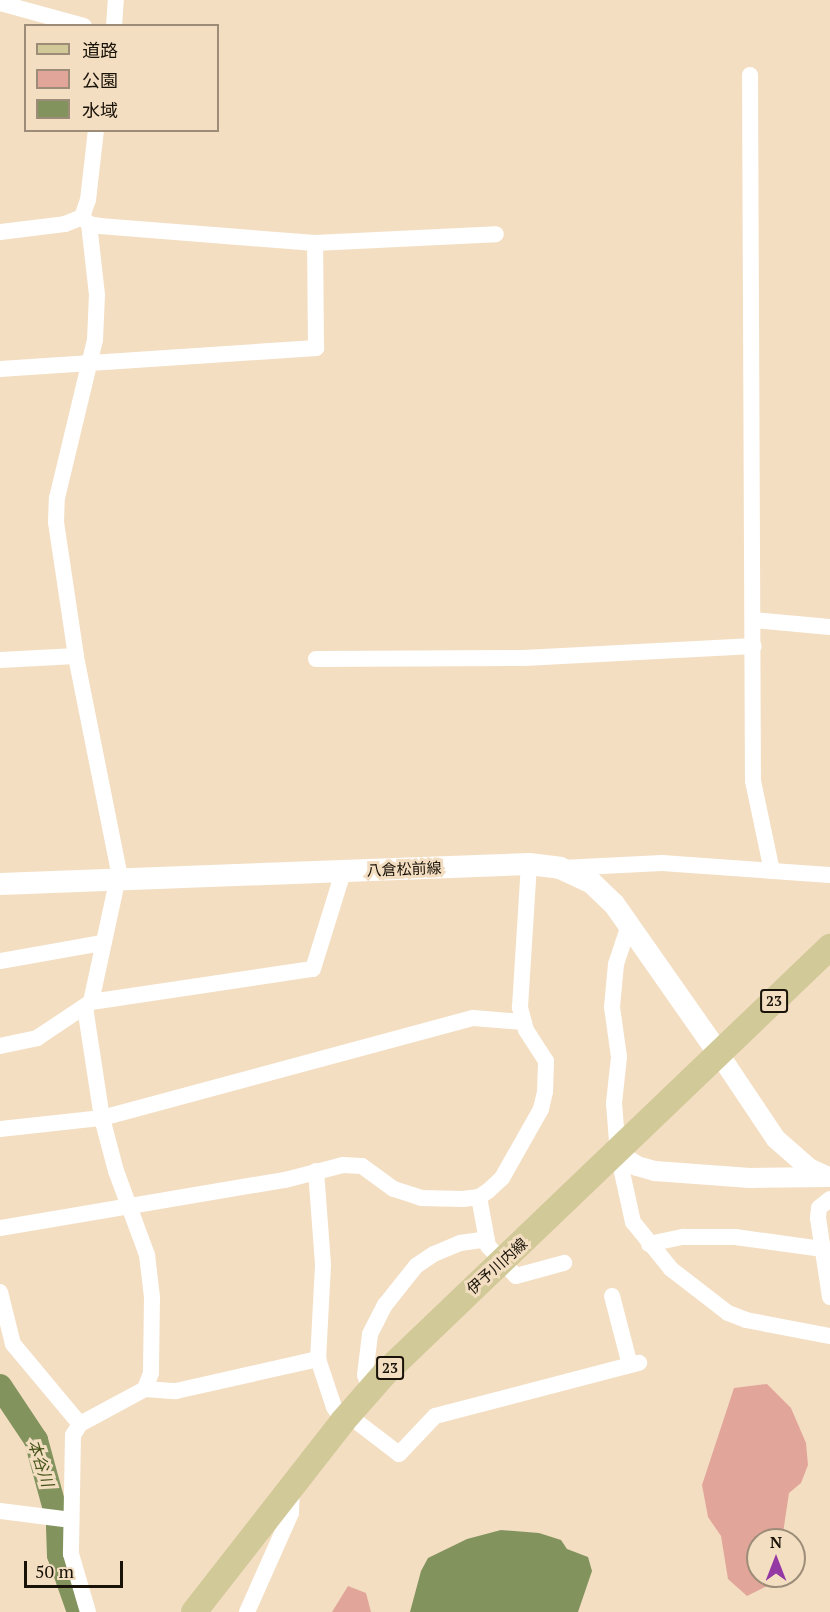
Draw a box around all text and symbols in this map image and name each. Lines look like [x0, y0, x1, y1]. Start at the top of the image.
legend [24, 24, 219, 132]
text: 道路 [82, 38, 118, 62]
text: 公園 [82, 68, 118, 92]
text: 水域 [82, 98, 118, 122]
street label: 八倉松前線 [366, 859, 442, 879]
road number: 23 [759, 990, 789, 1012]
street label: 伊予川内線 [463, 1234, 531, 1298]
road number: 23 [375, 1357, 405, 1379]
water label: 本谷川 [24, 1437, 58, 1489]
north arrow [746, 1528, 806, 1588]
text: N [770, 1531, 782, 1553]
scale bar [27, 1549, 126, 1587]
text: 50 m [35, 1559, 74, 1583]

